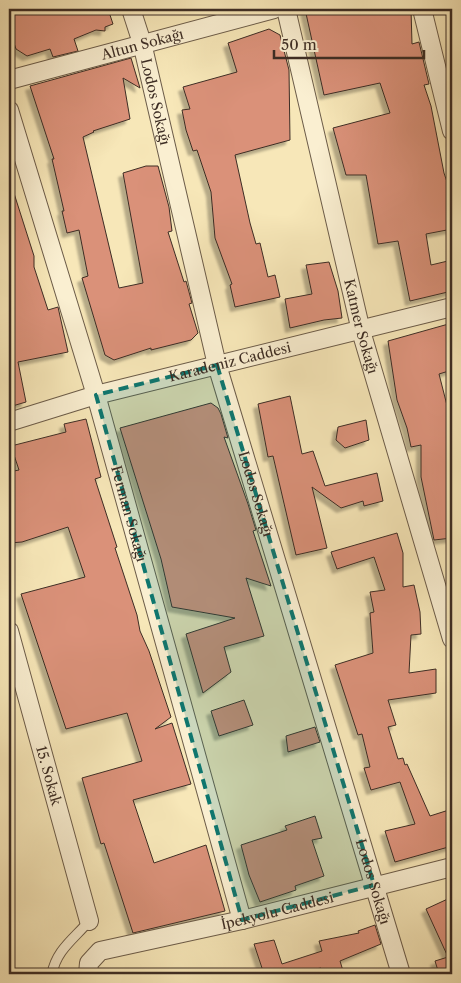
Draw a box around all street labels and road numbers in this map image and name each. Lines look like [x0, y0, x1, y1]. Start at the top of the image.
street label: Altun Sokağı [98, 25, 185, 64]
street label: Lodos Sokağı [137, 57, 174, 147]
street label: Katmer Sokağı [340, 277, 382, 376]
street label: Karadeniz Caddesi [167, 338, 293, 386]
street label: Lodos Sokağı [235, 449, 277, 539]
street label: Ferman Sokağı [107, 463, 151, 564]
street label: 15. Sokak [32, 744, 66, 808]
street label: Lodos Sokağı [352, 837, 394, 927]
street label: İpekyolu Caddesi [219, 888, 335, 933]

